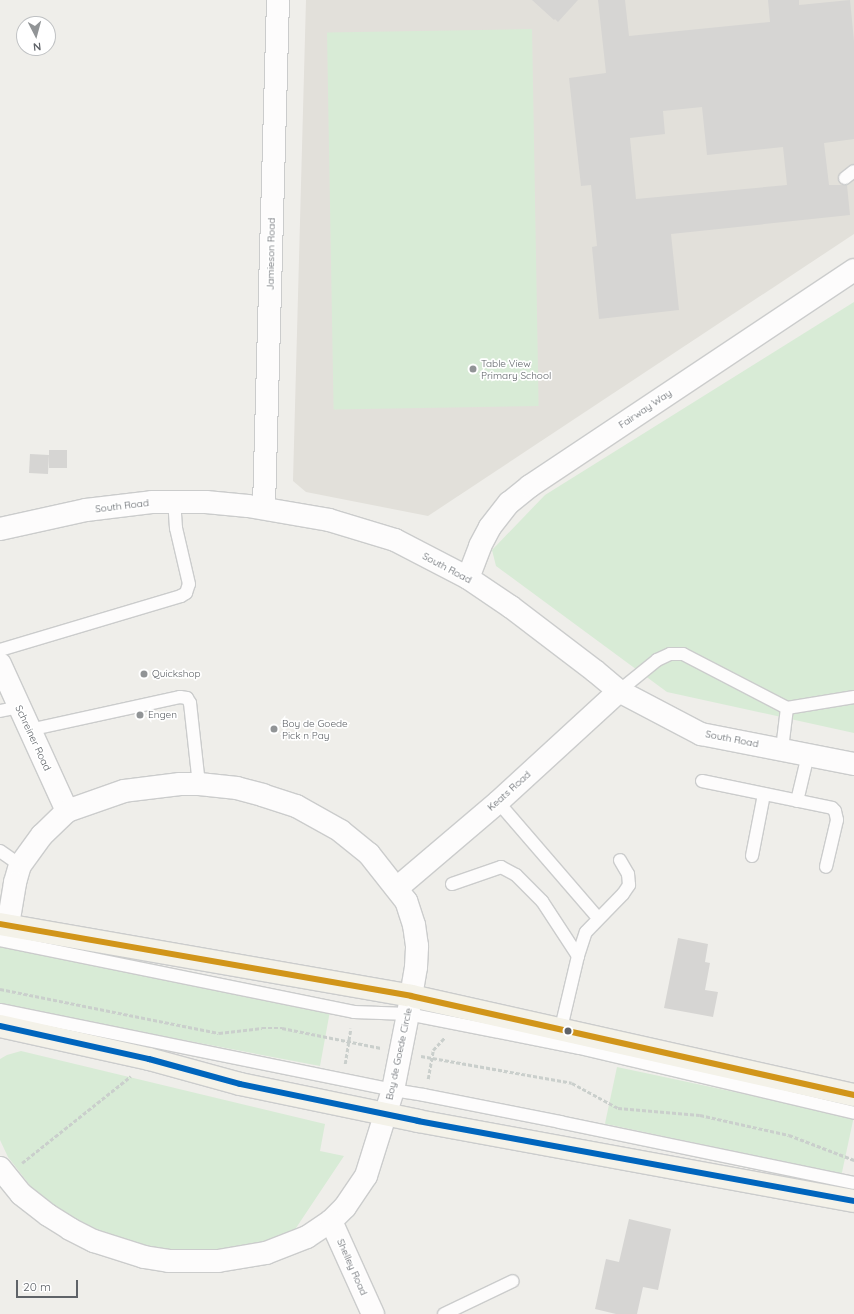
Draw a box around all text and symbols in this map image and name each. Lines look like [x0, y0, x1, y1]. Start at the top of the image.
north arrow [16, 16, 56, 56]
text: N [32, 40, 42, 54]
street label: Jamieson Road [264, 218, 278, 290]
place label: Table View Primary School [481, 357, 551, 380]
marker: Table View Primary School [468, 364, 478, 374]
street label: Fairway Way [616, 387, 674, 431]
street label: South Road [94, 497, 150, 515]
street label: South Road [420, 550, 474, 586]
place label: Quickshop [152, 668, 201, 680]
marker: Quickshop [139, 669, 149, 679]
street label: Schreiner Road [13, 703, 53, 773]
place label: Engen [148, 709, 177, 721]
marker: Engen [135, 710, 145, 720]
place label: Boy de Goede Pick n Pay [282, 717, 348, 740]
marker: Boy de Goede Pick n Pay [269, 724, 279, 734]
street label: South Road [704, 728, 760, 750]
street label: Keats Road [485, 768, 533, 814]
street label: Boy de Goede Circle [383, 1007, 415, 1101]
unlabelled marker [563, 1026, 573, 1036]
street label: Shelley Road [334, 1237, 370, 1297]
scale bar [18, 1272, 80, 1298]
text: 20 m [23, 1279, 51, 1294]

